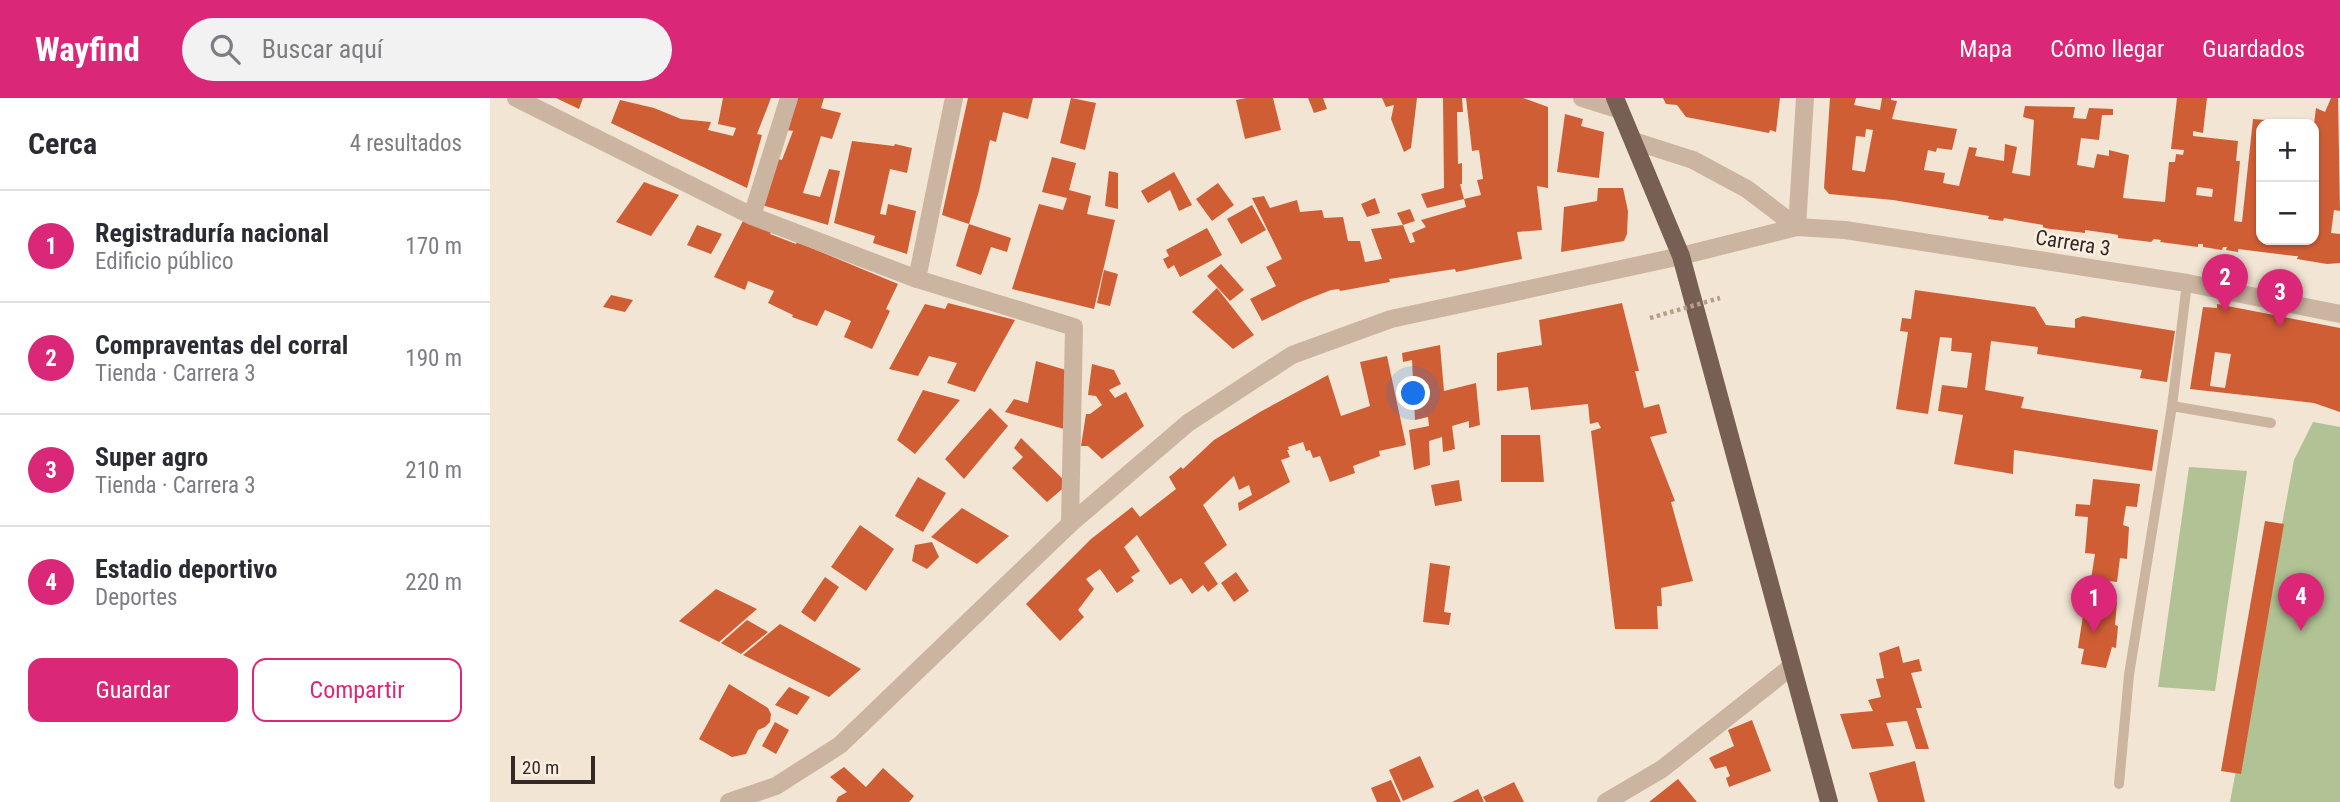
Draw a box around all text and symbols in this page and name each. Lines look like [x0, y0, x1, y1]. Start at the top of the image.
search box [182, 18, 672, 81]
text: Wayfind [35, 30, 140, 69]
icon: search [206, 30, 244, 68]
text: Buscar aquí [262, 34, 383, 64]
text: Mapa [1959, 35, 2012, 63]
text: Cómo llegar [2050, 35, 2164, 63]
text: Guardados [2202, 35, 2305, 63]
map controls [2256, 119, 2319, 245]
button: + [2256, 119, 2319, 182]
text: Cerca [28, 126, 97, 161]
text: 4 resultados [350, 130, 462, 157]
button: − [2256, 182, 2319, 245]
text: Registraduría nacional [95, 218, 329, 248]
street label: Carrera 3 [2034, 225, 2112, 261]
text: 1 [45, 233, 57, 260]
text: 170 m [405, 233, 462, 260]
text: Edificio público [95, 248, 233, 275]
pin: 2 [2202, 254, 2248, 312]
pin: 3 [2257, 269, 2303, 327]
text: Compraventas del corral [95, 330, 348, 360]
text: 2 [45, 345, 57, 372]
text: 190 m [405, 345, 462, 372]
text: Tienda · Carrera 3 [95, 360, 256, 387]
your location [1396, 376, 1430, 410]
text: Super agro [95, 442, 208, 472]
text: 3 [45, 457, 57, 484]
text: 210 m [405, 457, 462, 484]
text: Tienda · Carrera 3 [95, 472, 256, 499]
text: Estadio deportivo [95, 554, 277, 584]
text: 4 [45, 569, 57, 596]
text: 220 m [405, 569, 462, 596]
pin: 4 [2278, 573, 2324, 631]
pin: 1 [2071, 575, 2117, 633]
text: Deportes [95, 584, 177, 611]
button: Guardar [28, 658, 238, 722]
button: Compartir [252, 658, 462, 722]
scale bar [511, 753, 595, 785]
text: 20 m [522, 756, 559, 779]

